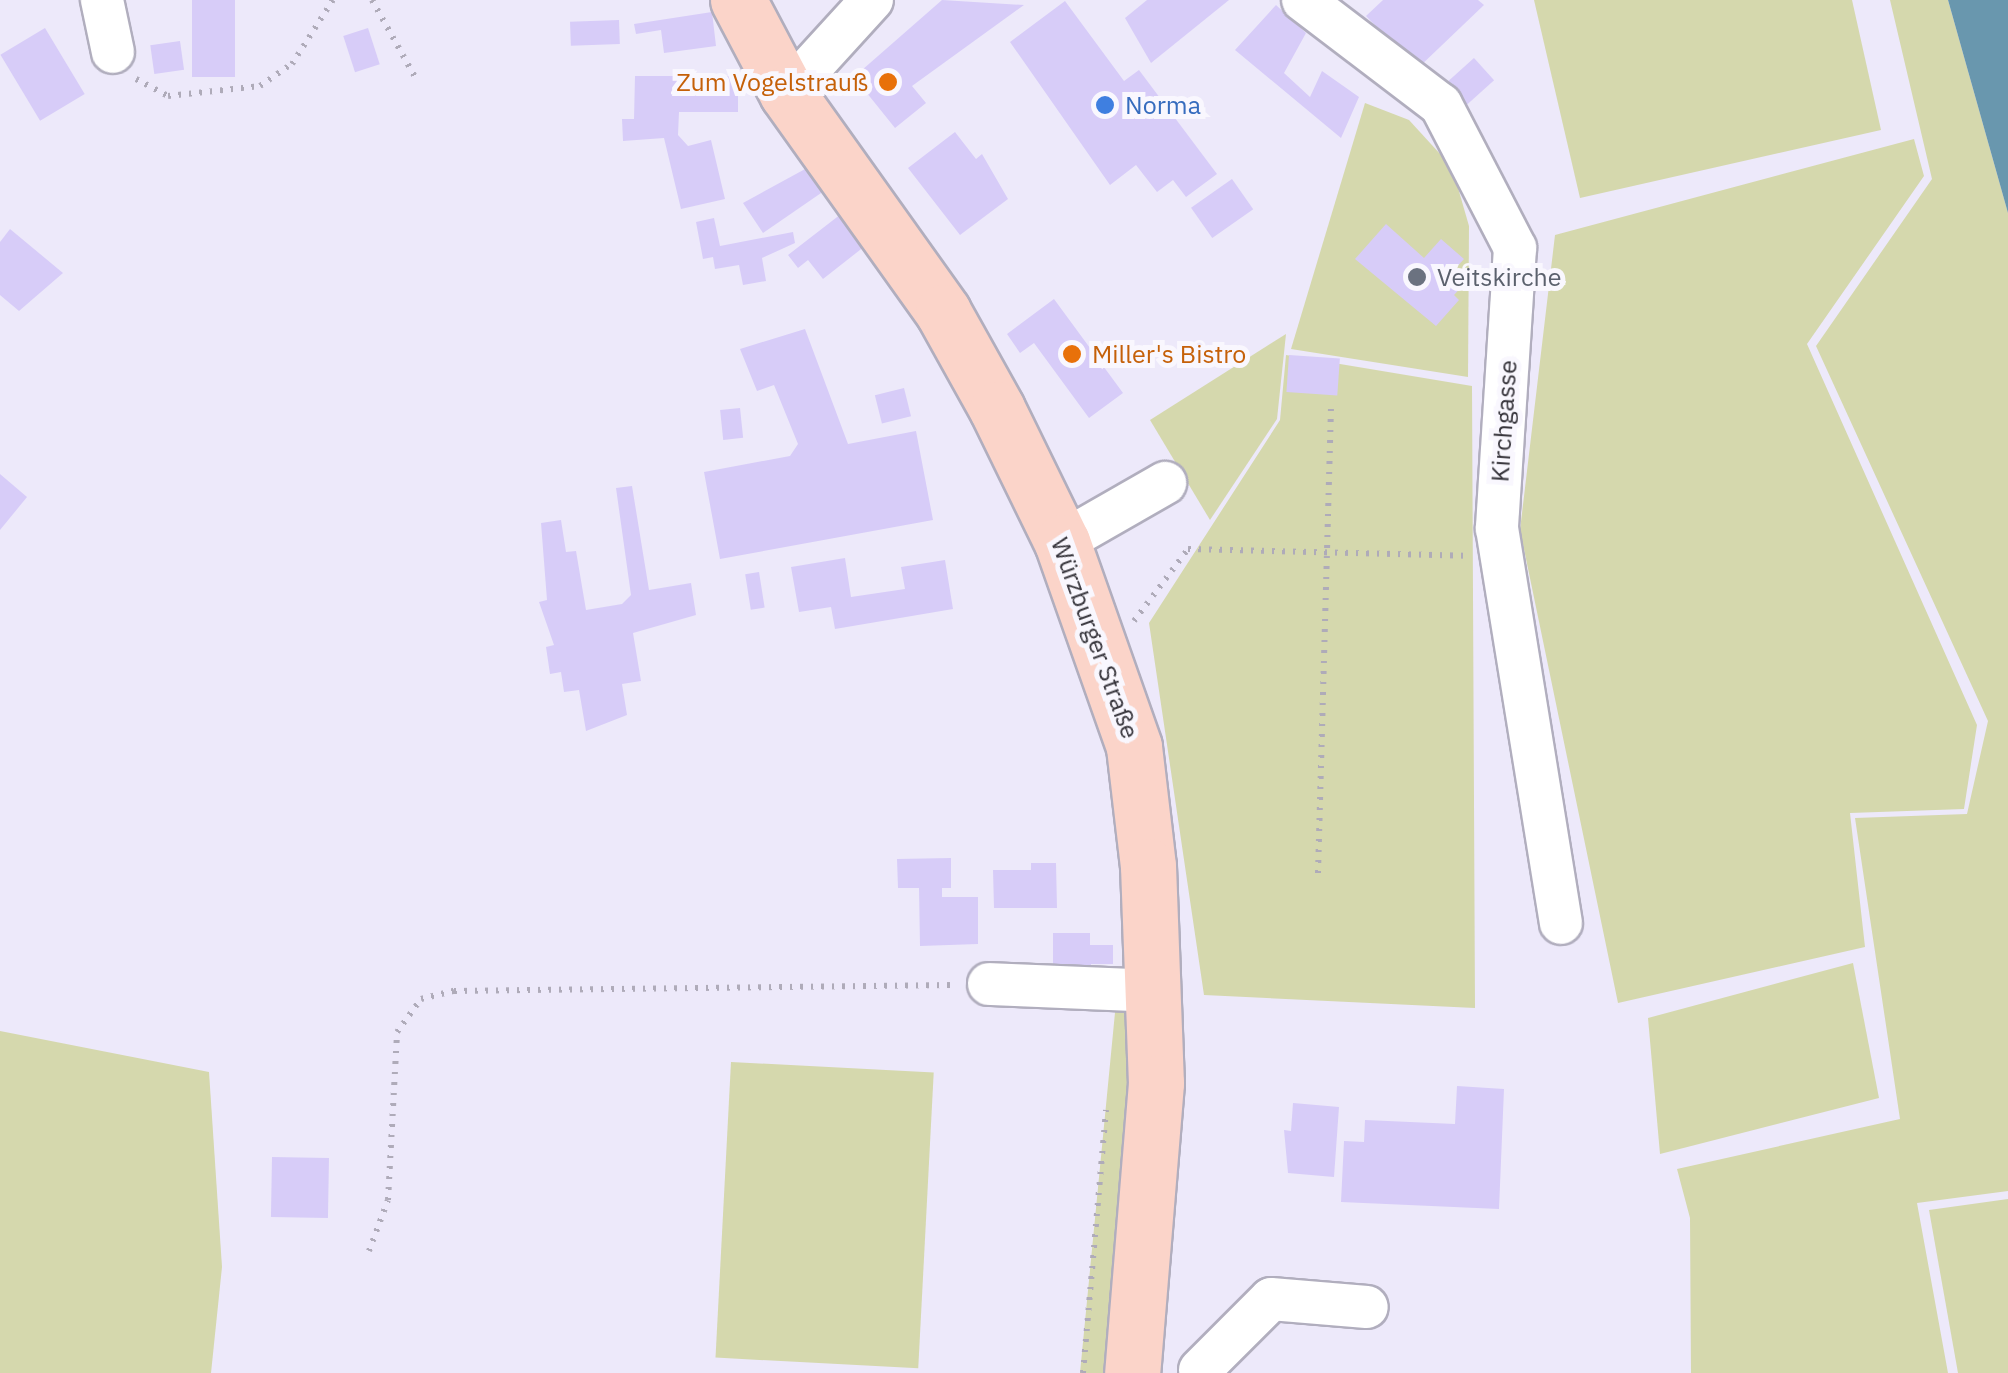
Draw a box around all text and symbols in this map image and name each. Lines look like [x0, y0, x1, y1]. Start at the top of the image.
place label: Zum Vogelstrauß [676, 67, 868, 97]
marker: Zum Vogelstrauß [877, 71, 899, 93]
place label: Norma [1125, 90, 1201, 120]
marker: Norma [1094, 94, 1116, 116]
place label: Veitskirche [1437, 262, 1561, 292]
marker: Veitskirche [1406, 266, 1428, 288]
place label: Miller's Bistro [1092, 339, 1246, 369]
marker: Miller's Bistro [1061, 343, 1083, 365]
street label: Kirchgasse [1485, 359, 1523, 483]
street label: Würzburger Straße [1045, 533, 1145, 743]

